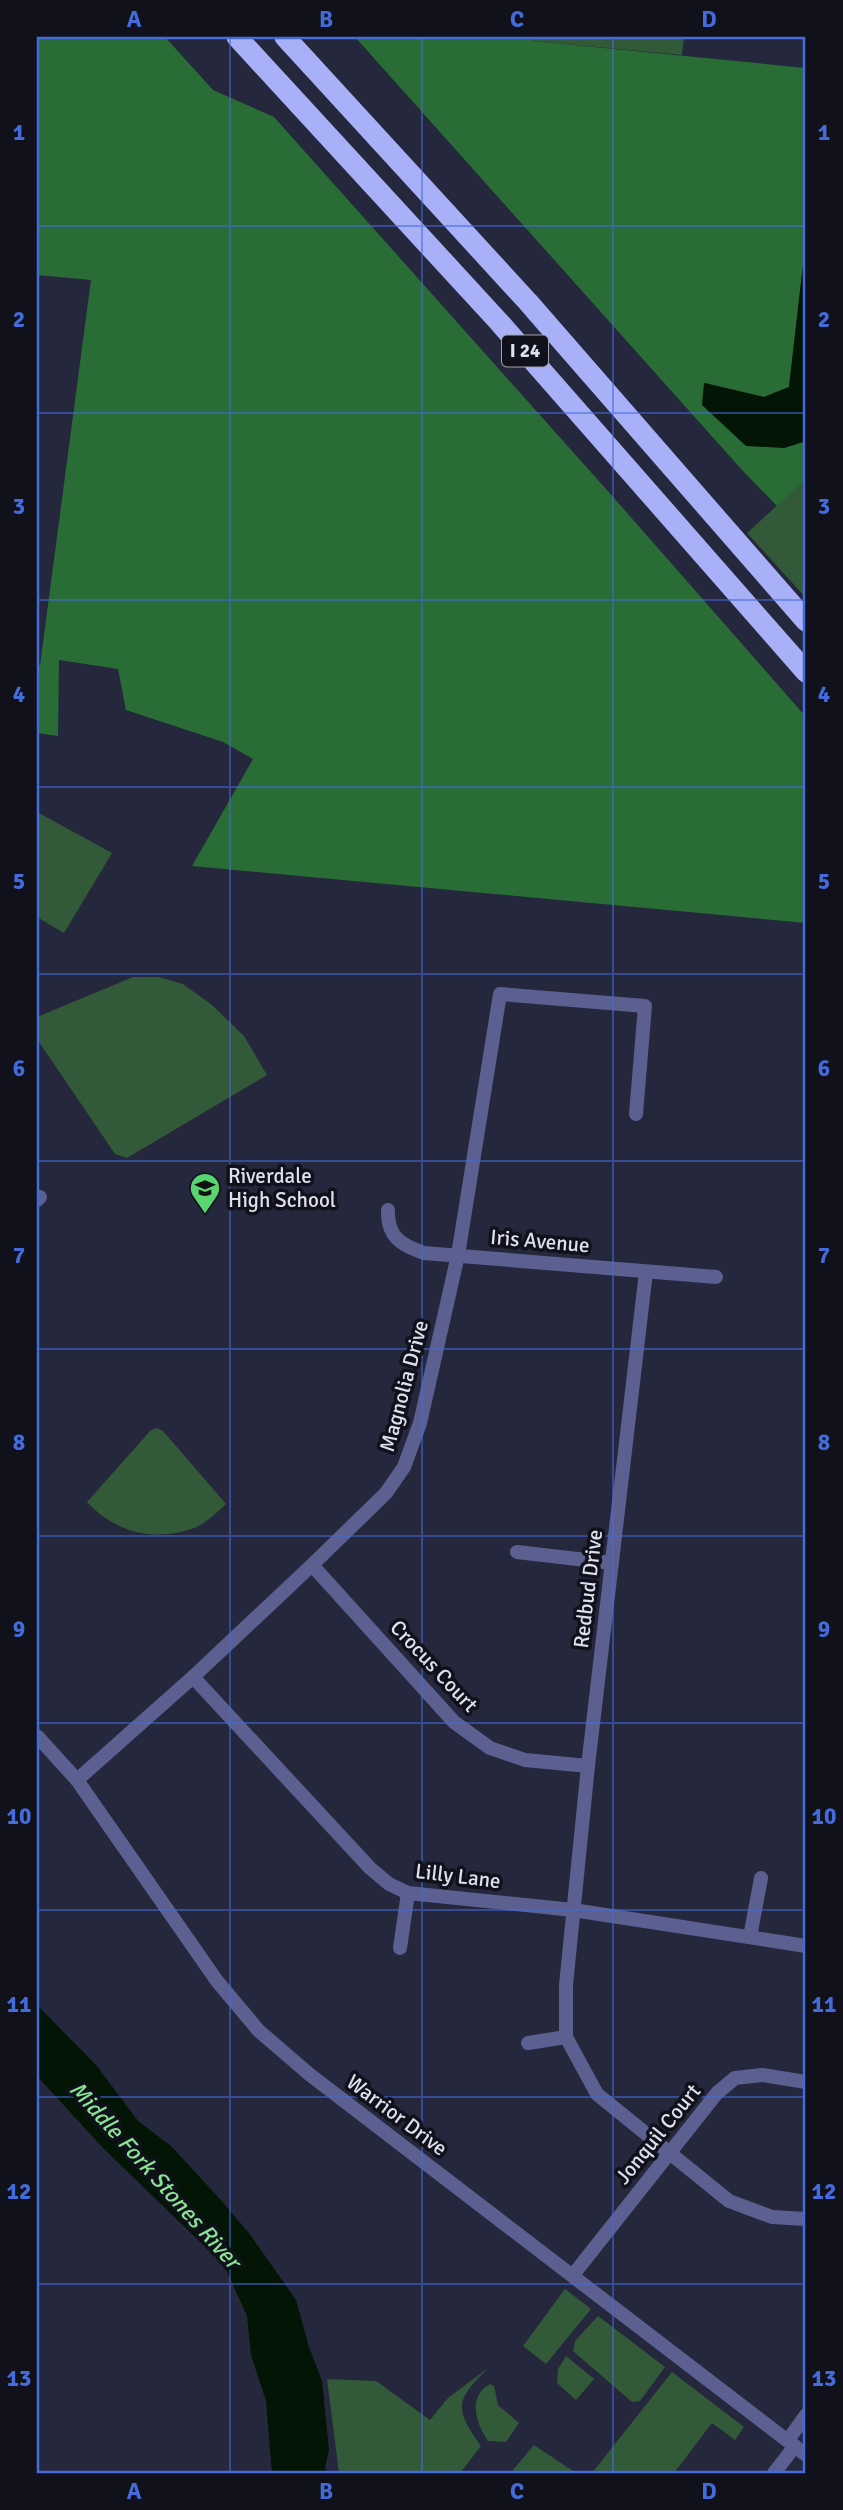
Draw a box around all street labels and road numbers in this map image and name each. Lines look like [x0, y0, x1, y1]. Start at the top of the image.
road number: I 24 [502, 336, 548, 366]
street label: Iris Avenue [489, 1224, 591, 1258]
street label: Magnolia Drive [374, 1317, 434, 1455]
street label: Redbud Drive [568, 1528, 608, 1650]
street label: Crocus Court [385, 1614, 483, 1718]
street label: Lilly Lane [414, 1858, 502, 1894]
street label: Warrior Drive [341, 2069, 453, 2161]
street label: Jonquil Court [610, 2079, 706, 2189]

